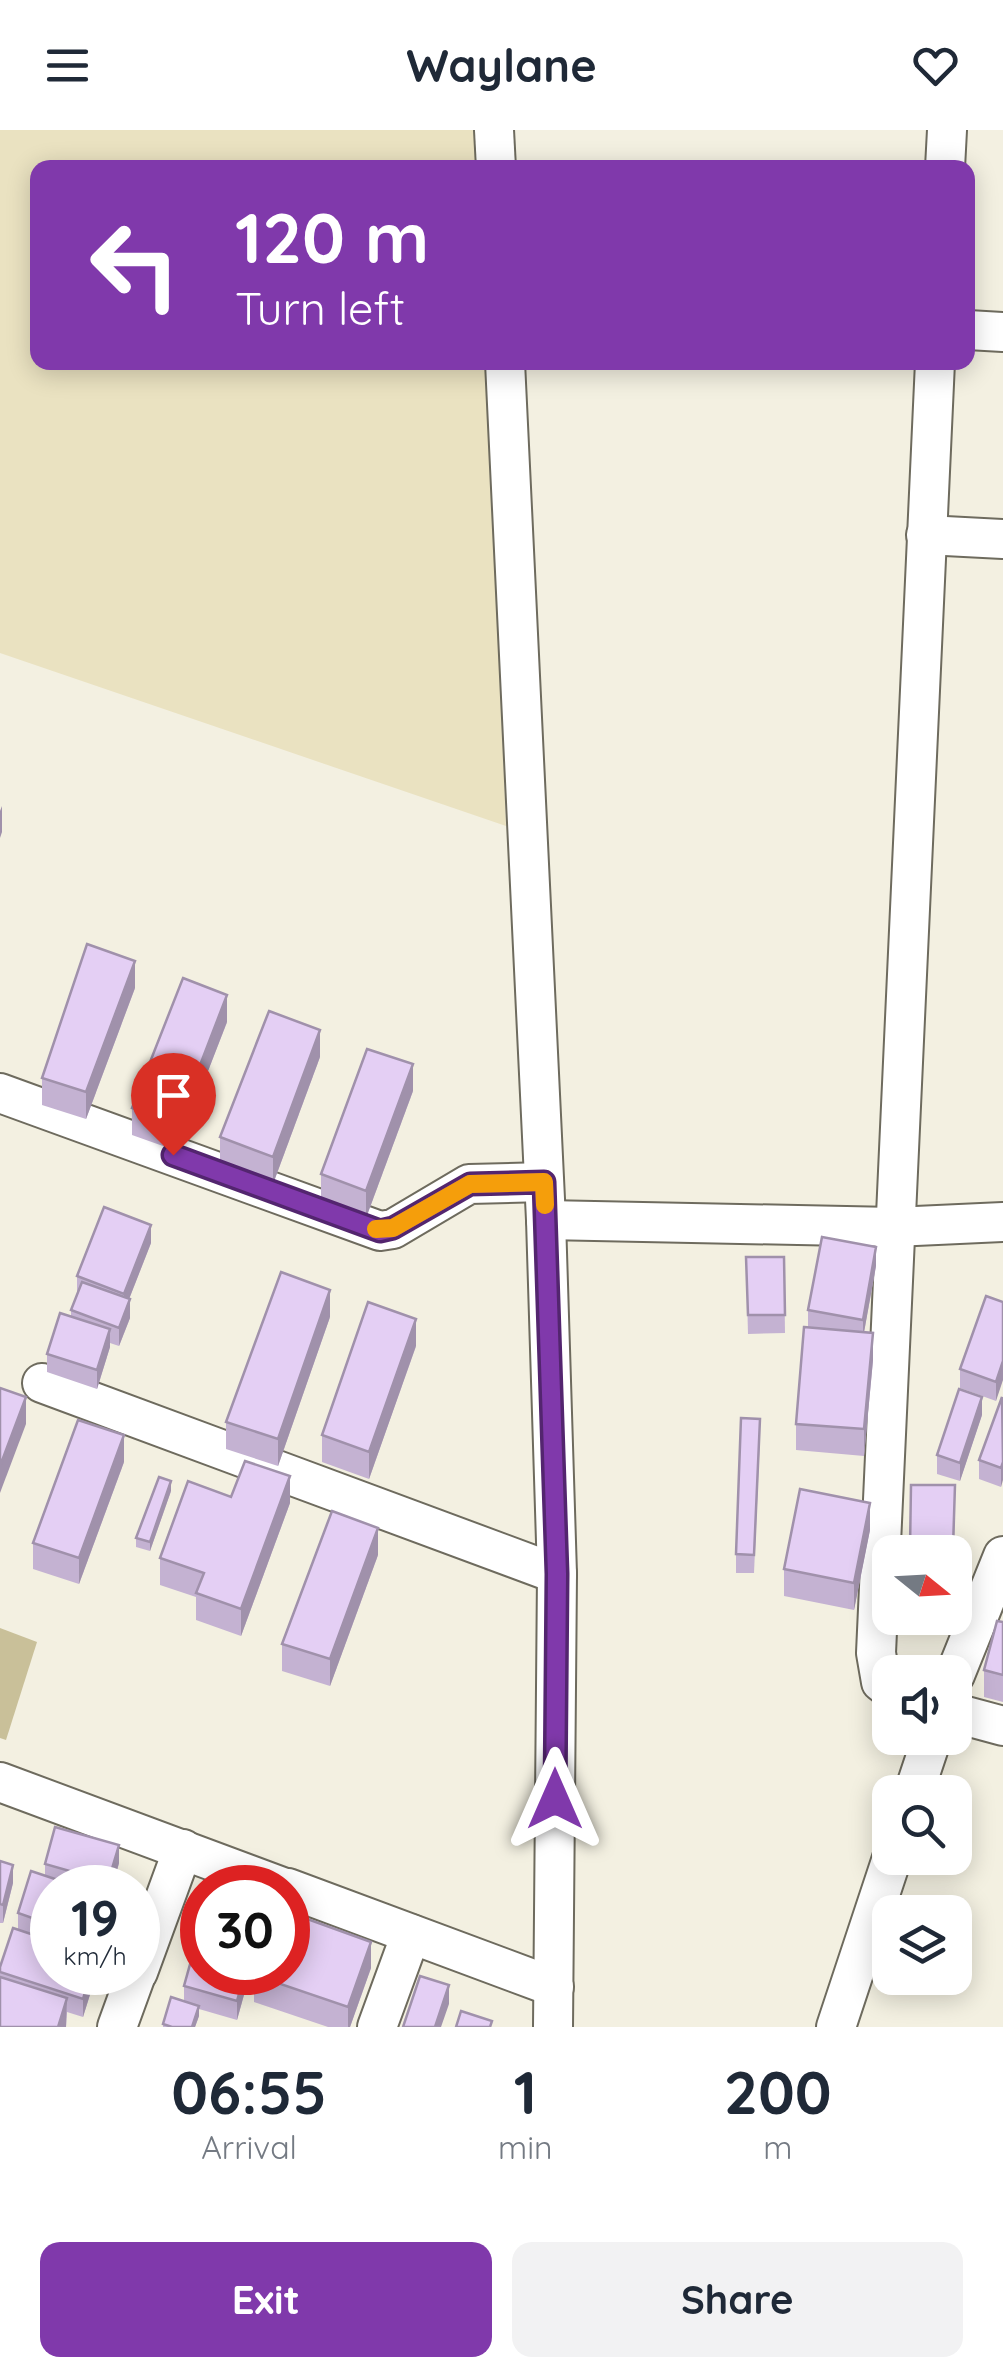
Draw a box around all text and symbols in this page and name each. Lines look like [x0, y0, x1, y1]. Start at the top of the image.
text: Waylane [406, 37, 597, 93]
icon: menu [40, 38, 95, 93]
icon: heart [908, 38, 963, 93]
text: 120 m [235, 193, 429, 281]
icon: left [70, 200, 200, 330]
text: Turn left [235, 280, 405, 336]
pin [131, 1053, 216, 1156]
icon: arrive [146, 1068, 201, 1123]
north arrow [872, 1535, 972, 1635]
map controls [872, 1535, 972, 1995]
button: sound [872, 1655, 972, 1755]
position arrow [503, 1747, 607, 1851]
button: search [872, 1775, 972, 1875]
speed limit sign: 30 [180, 1865, 310, 1995]
text: 19 [71, 1886, 119, 1949]
button: layers [872, 1895, 972, 1995]
text: km/h [63, 1940, 127, 1971]
text: 06:55 [171, 2054, 327, 2129]
text: 1 [514, 2054, 537, 2129]
text: 200 [724, 2054, 832, 2129]
text: Arrival [201, 2127, 297, 2167]
text: min [498, 2127, 553, 2167]
text: m [763, 2127, 792, 2167]
button: Exit [40, 2242, 492, 2357]
button: Share [512, 2242, 963, 2357]

